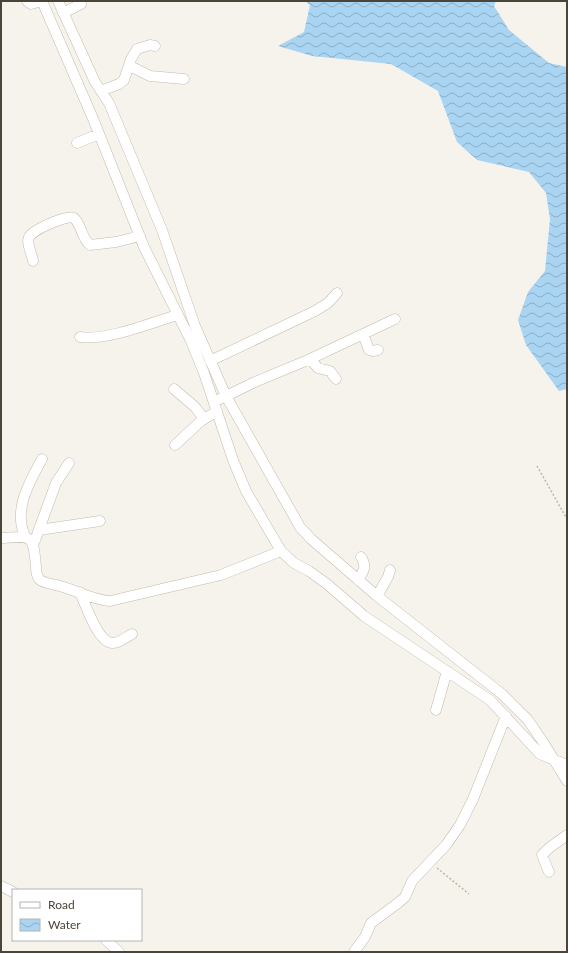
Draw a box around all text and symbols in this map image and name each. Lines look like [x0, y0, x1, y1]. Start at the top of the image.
legend [12, 889, 142, 941]
text: Road [48, 897, 75, 912]
text: Water [48, 917, 81, 932]

